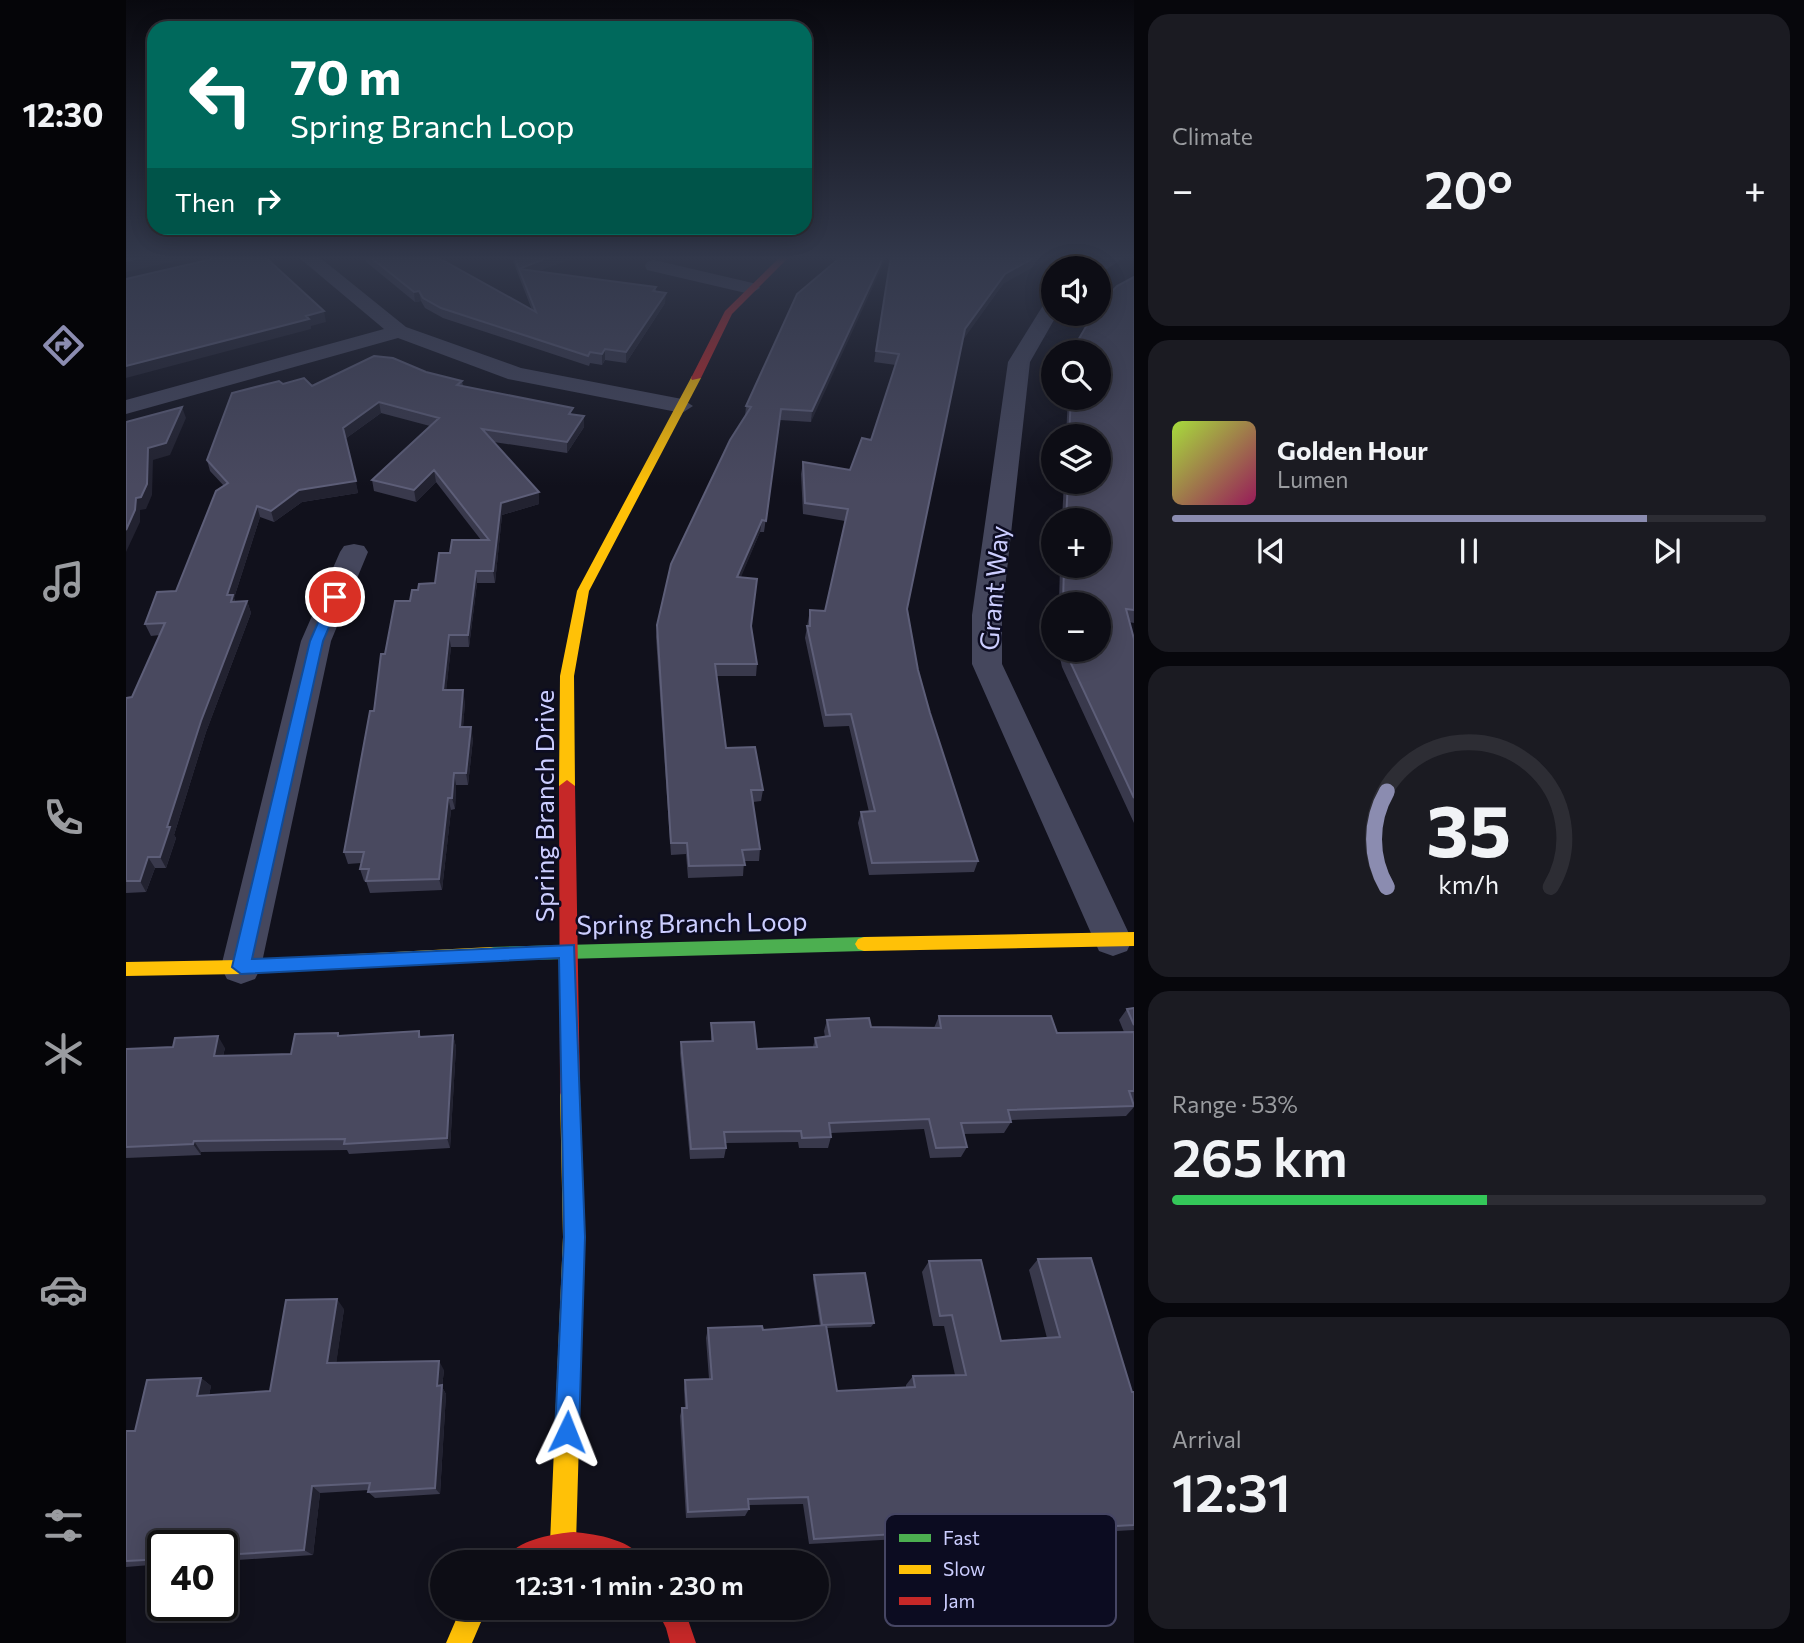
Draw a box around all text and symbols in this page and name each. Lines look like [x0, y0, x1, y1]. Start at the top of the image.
text: 70 m [290, 45, 401, 105]
icon: left [175, 49, 266, 140]
text: 12:30 [22, 94, 104, 134]
text: Spring Branch Loop [290, 105, 574, 145]
text: Climate [1172, 122, 1253, 150]
text: 20° [1424, 156, 1513, 220]
text: − [1172, 165, 1194, 212]
text: + [1744, 165, 1766, 212]
icon: right [249, 182, 287, 220]
text: Then [175, 186, 235, 217]
map controls [1041, 256, 1111, 662]
button: sound [1041, 256, 1111, 326]
icon: directions [39, 321, 88, 370]
button: search [1041, 340, 1111, 410]
button: layers [1041, 424, 1111, 494]
text: Golden Hour [1277, 434, 1428, 465]
text: Lumen [1277, 465, 1348, 493]
button: + [1041, 508, 1111, 578]
street label: Grant Way [972, 524, 1014, 652]
icon: previous [1252, 532, 1290, 570]
icon: pause [1450, 532, 1488, 570]
icon: next [1648, 532, 1686, 570]
icon: music [39, 557, 88, 606]
pin [305, 567, 365, 627]
icon: arrive [316, 578, 354, 616]
button: − [1041, 592, 1111, 662]
street label: Spring Branch Drive [528, 690, 559, 922]
text: 35 [1427, 784, 1511, 873]
icon: phone [39, 793, 88, 842]
text: km/h [1439, 869, 1499, 899]
street label: Spring Branch Loop [576, 904, 808, 940]
icon: climate [39, 1029, 88, 1078]
text: Range · 53% [1172, 1090, 1298, 1118]
text: 265 km [1172, 1124, 1348, 1188]
icon: car [39, 1265, 88, 1314]
position arrow [530, 1395, 604, 1469]
text: Arrival [1172, 1425, 1242, 1453]
text: 12:31 [1172, 1459, 1291, 1523]
icon: filters [39, 1501, 88, 1550]
legend [885, 1514, 1116, 1626]
text: Fast [943, 1526, 980, 1549]
speed limit sign: 40 [147, 1530, 238, 1621]
text: Slow [943, 1557, 985, 1580]
text: 12:31 · 1 min · 230 m [515, 1569, 744, 1600]
text: Jam [943, 1589, 975, 1612]

